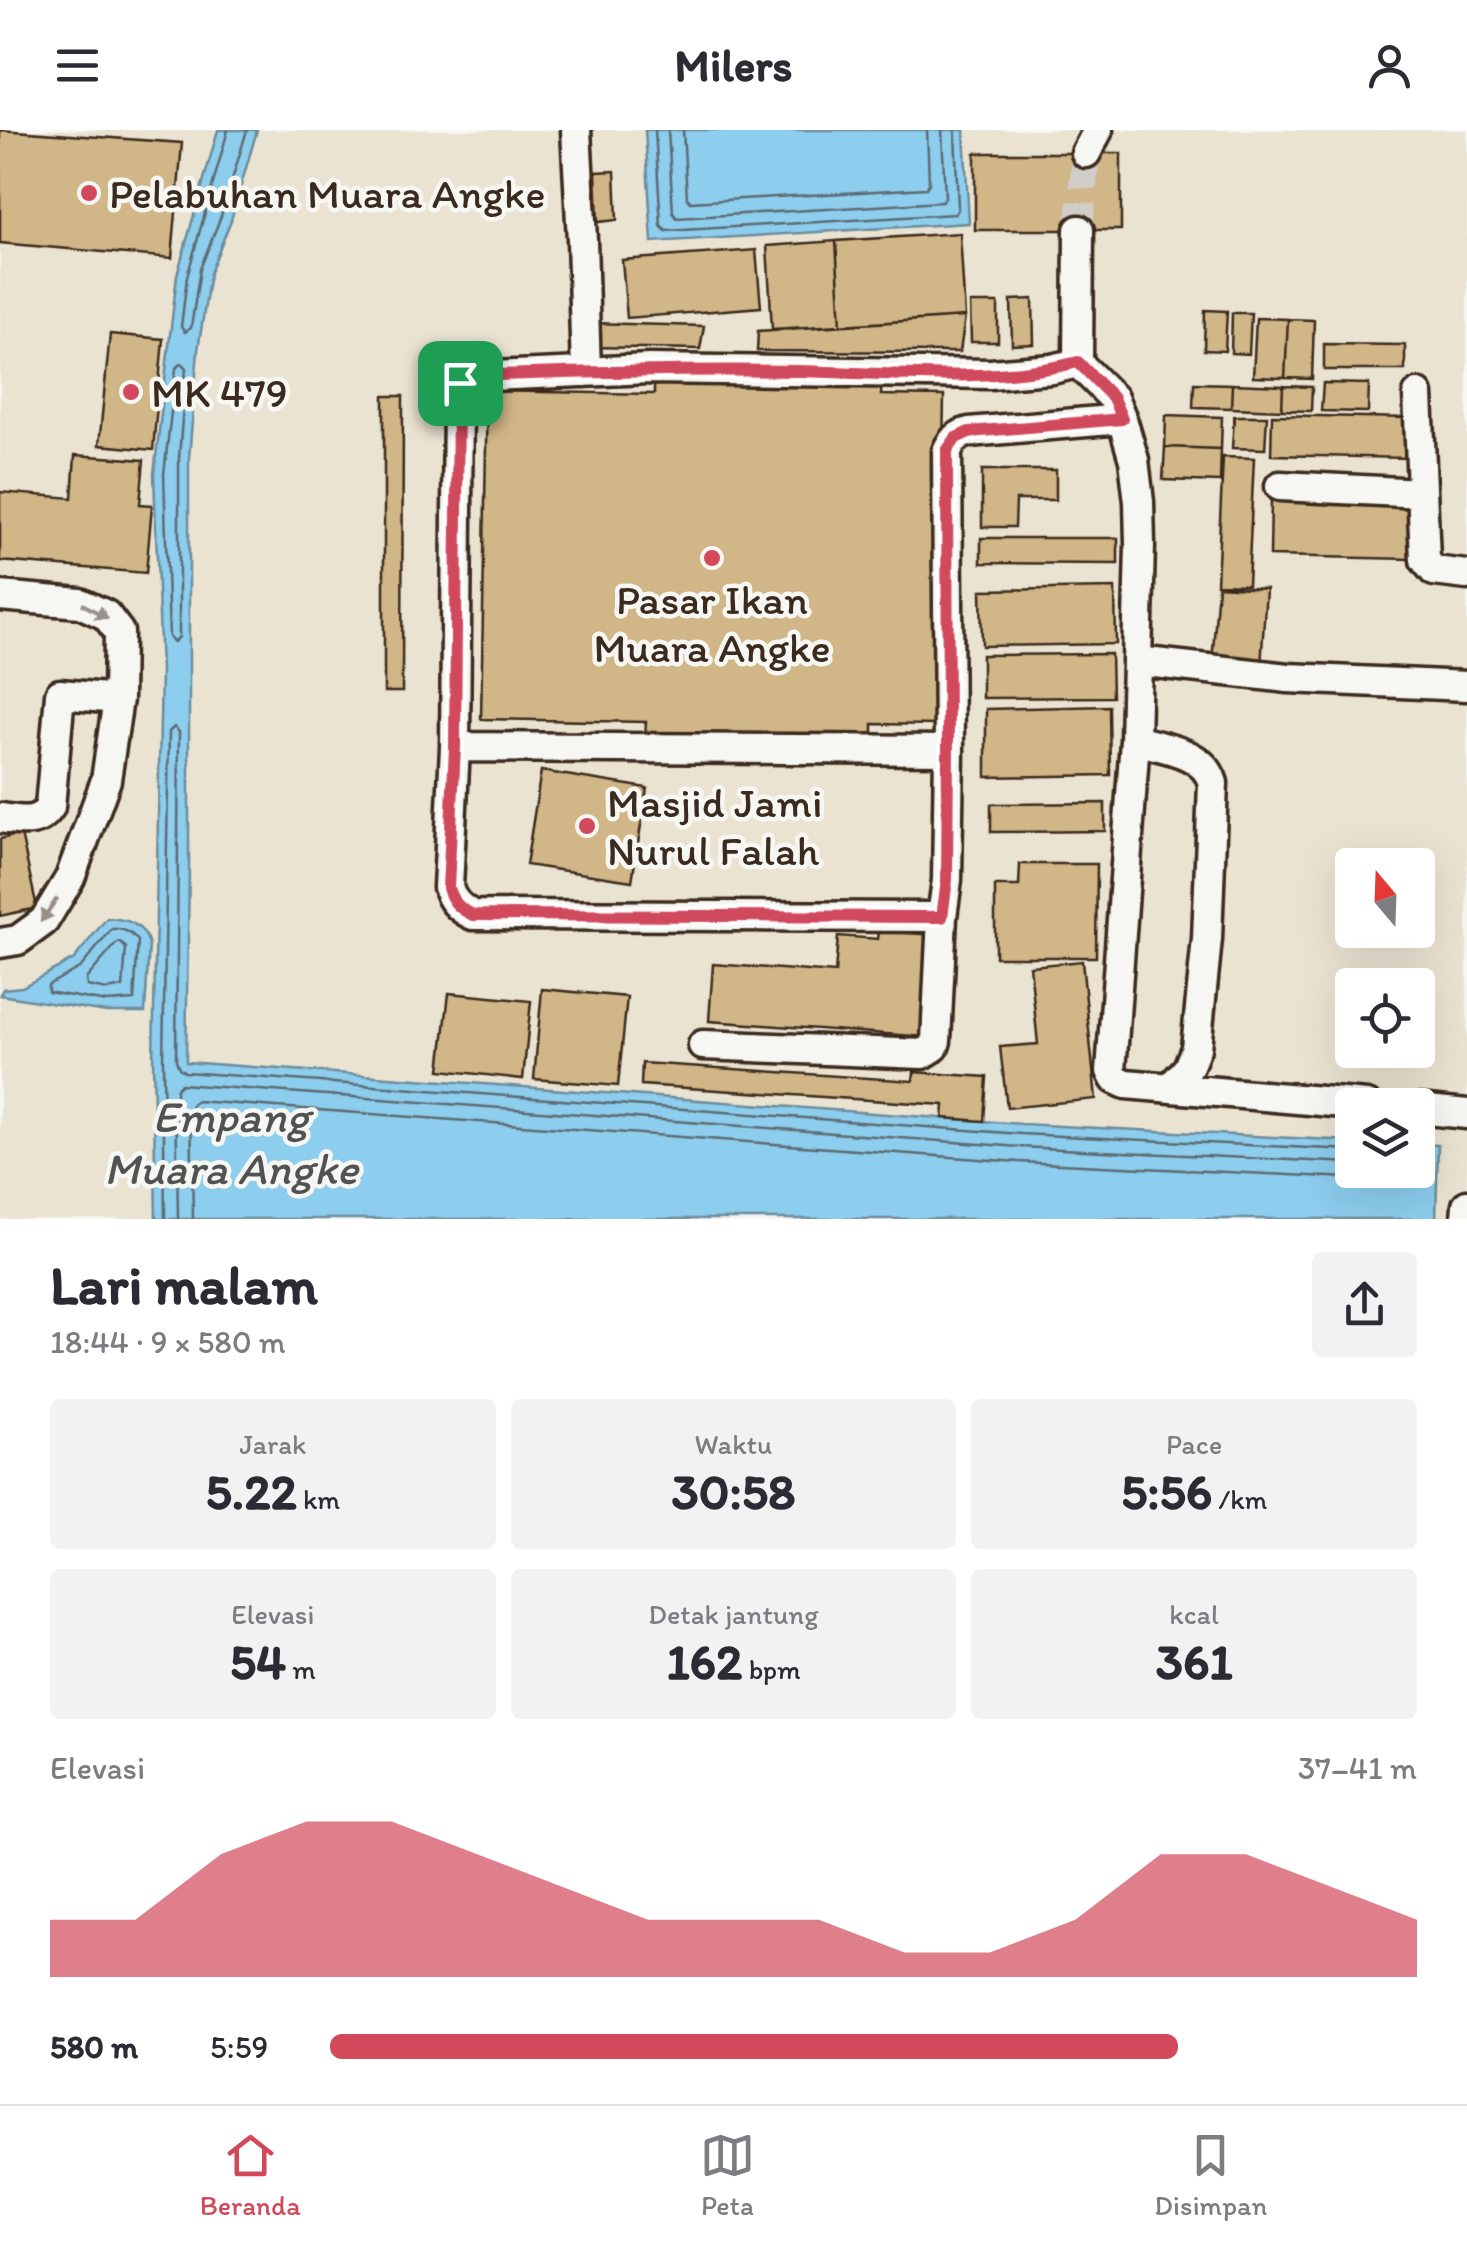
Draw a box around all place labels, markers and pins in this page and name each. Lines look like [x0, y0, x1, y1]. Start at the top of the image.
place label: Pelabuhan Muara Angke [109, 168, 545, 219]
marker: Pelabuhan Muara Angke [78, 182, 100, 204]
pin [418, 341, 503, 426]
place label: MK 479 [151, 367, 288, 418]
marker: MK 479 [120, 381, 142, 403]
marker: Pasar Ikan Muara Angke [701, 547, 723, 569]
place label: Pasar Ikan Muara Angke [593, 574, 831, 673]
place label: Masjid Jami Nurul Falah [607, 777, 822, 876]
marker: Masjid Jami Nurul Falah [576, 815, 598, 837]

